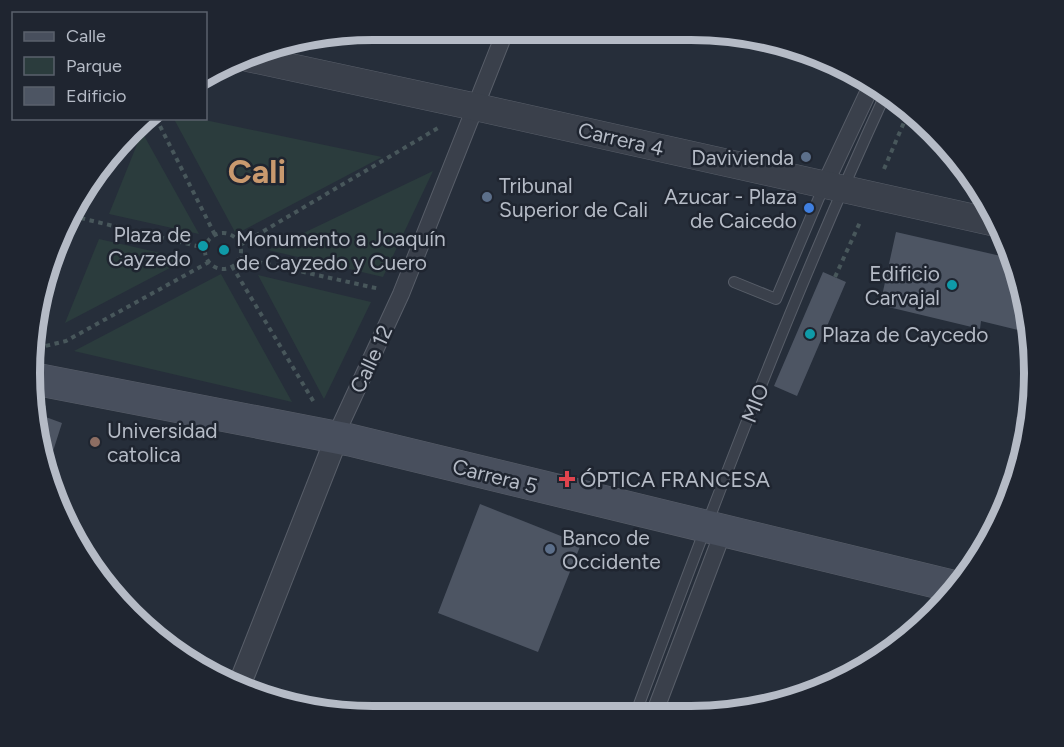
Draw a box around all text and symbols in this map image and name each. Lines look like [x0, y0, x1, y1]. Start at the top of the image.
legend [12, 12, 207, 120]
text: Calle [66, 25, 106, 47]
text: Parque [66, 55, 122, 77]
text: Edificio [66, 85, 127, 107]
street label: Carrera 4 [576, 117, 666, 161]
place label: Davivienda [691, 145, 794, 170]
marker: Davivienda [799, 150, 813, 164]
district label: Cali [228, 152, 286, 191]
place label: Tribunal Superior de Cali [499, 173, 648, 222]
place label: Azucar - Plaza de Caicedo [664, 184, 797, 233]
marker: Tribunal Superior de Cali [480, 190, 494, 204]
marker: Azucar - Plaza de Caicedo [802, 201, 816, 215]
place label: Plaza de Cayzedo [108, 222, 191, 271]
place label: Monumento a Joaquín de Cayzedo y Cuero [236, 226, 446, 275]
marker: Plaza de Cayzedo [196, 239, 210, 253]
marker: Monumento a Joaquín de Cayzedo y Cuero [217, 243, 231, 257]
place label: Edificio Carvajal [865, 261, 940, 310]
marker: Edificio Carvajal [945, 278, 959, 292]
street label: Calle 12 [344, 321, 398, 397]
place label: Plaza de Caycedo [822, 322, 988, 347]
marker: Plaza de Caycedo [803, 327, 817, 341]
street label: MIO [736, 380, 774, 426]
place label: Universidad catolica [107, 418, 218, 467]
marker: Universidad catolica [88, 435, 102, 449]
street label: Carrera 5 [450, 453, 540, 499]
place label: ÓPTICA FRANCESA [580, 467, 770, 492]
marker: ÓPTICA FRANCESA [558, 470, 576, 488]
place label: Banco de Occidente [562, 525, 661, 574]
marker: Banco de Occidente [543, 542, 557, 556]

